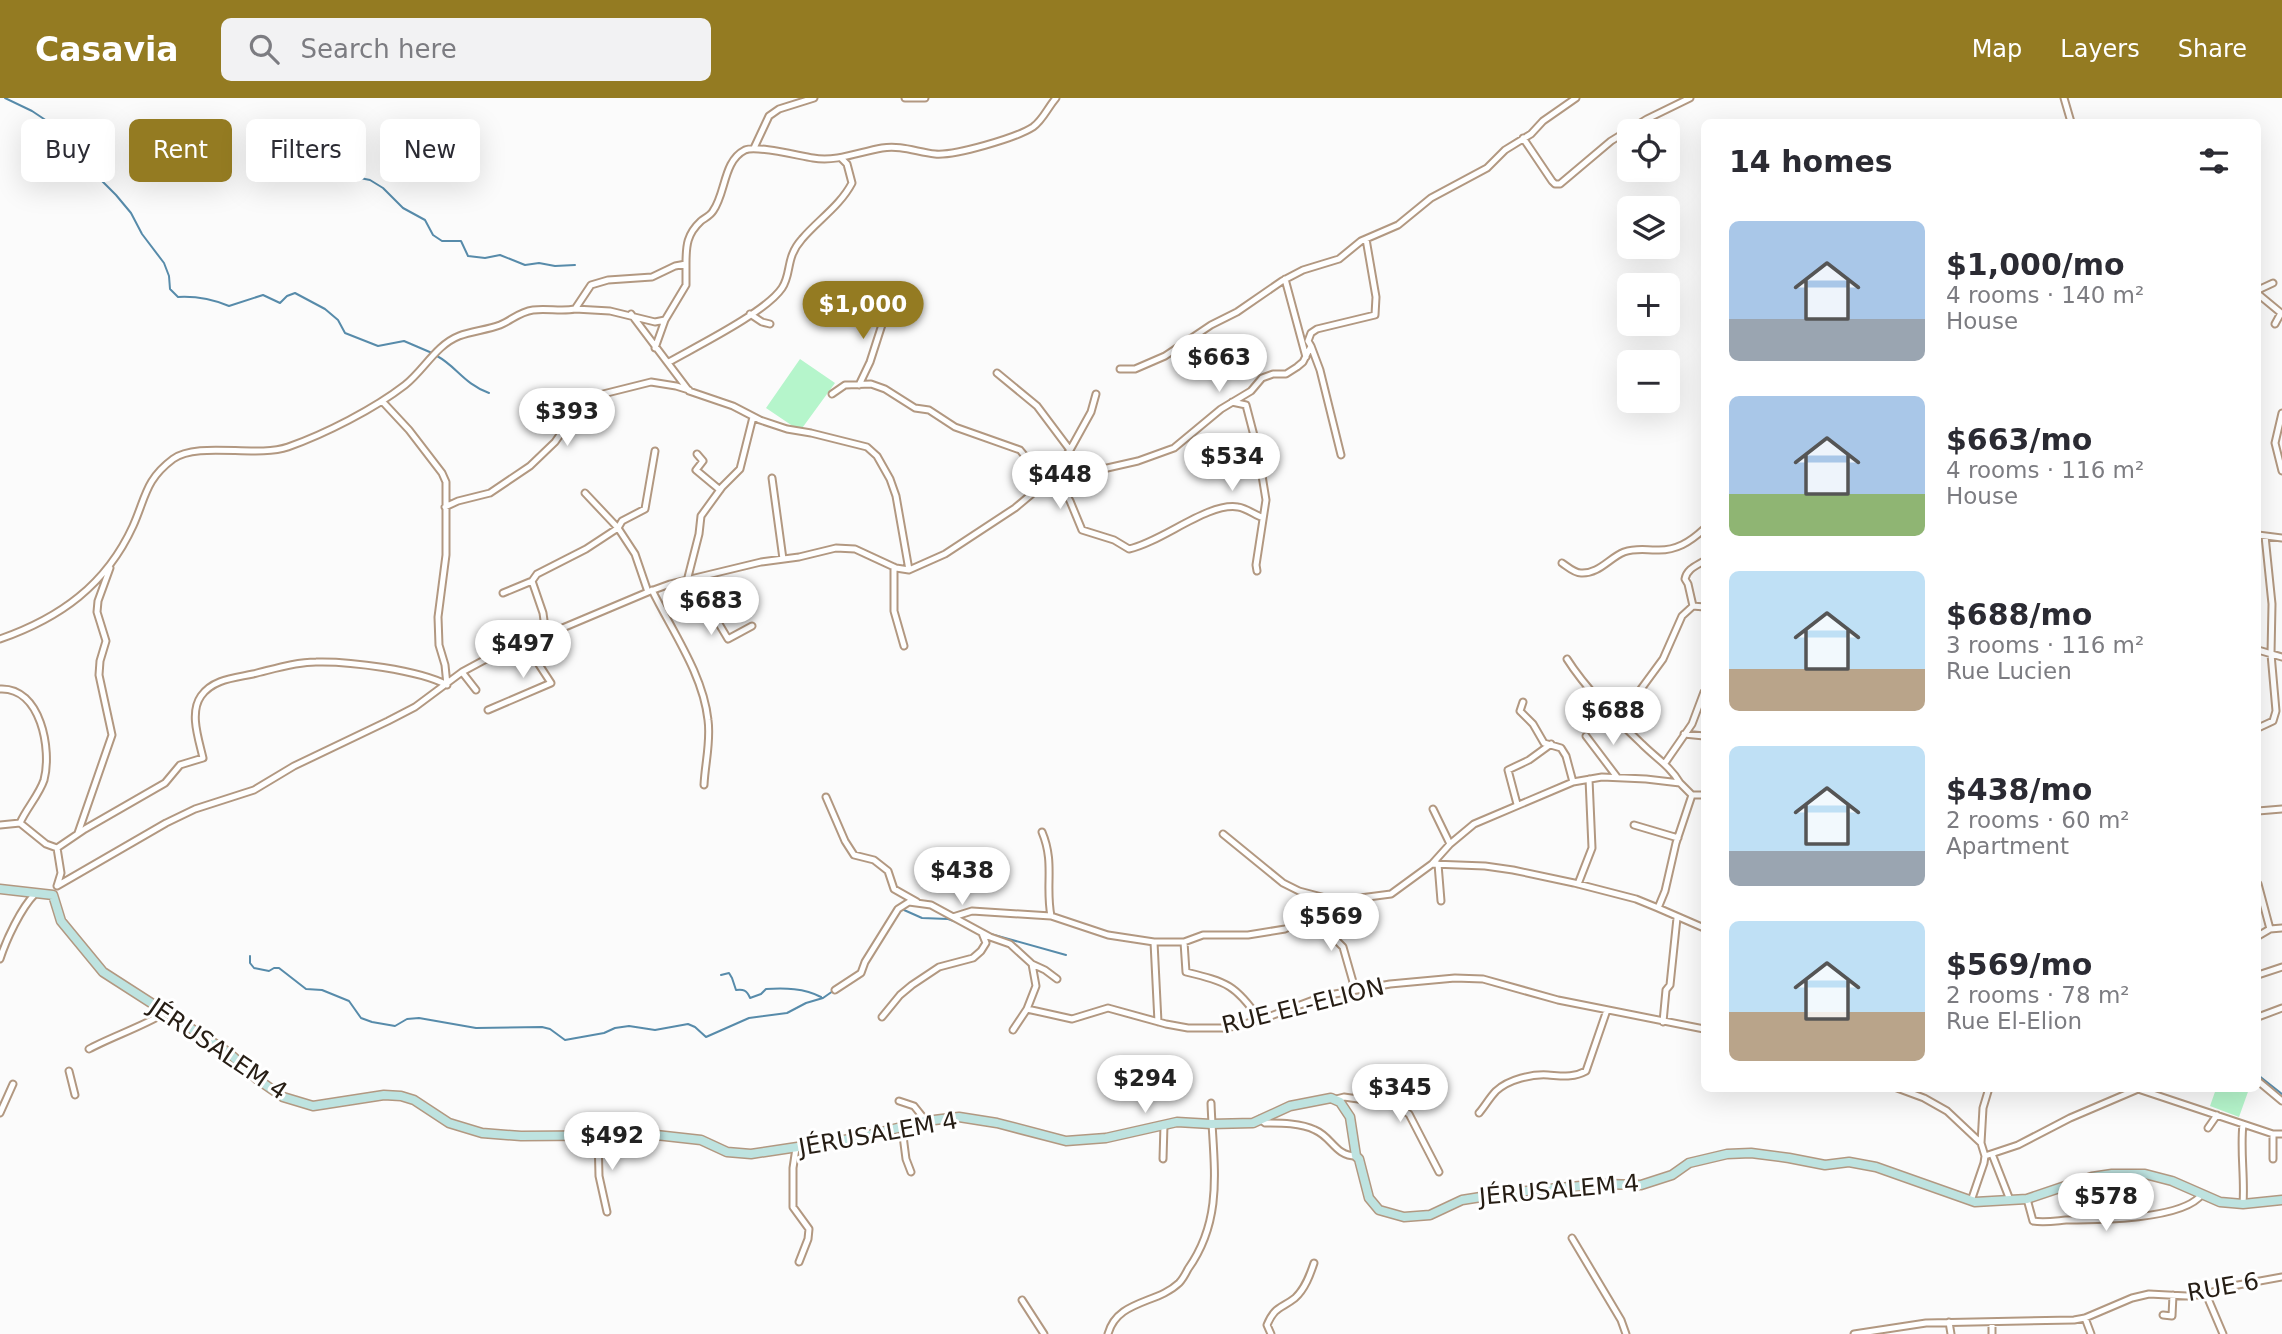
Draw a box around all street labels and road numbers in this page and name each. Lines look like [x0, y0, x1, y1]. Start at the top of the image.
street label: RUE EL-ELION [1219, 972, 1387, 1040]
street label: JÉRUSALEM 4 [142, 991, 293, 1106]
street label: JÉRUSALEM 4 [794, 1105, 960, 1162]
street label: JÉRUSALEM 4 [1476, 1168, 1640, 1211]
street label: RUE 6 [2185, 1267, 2261, 1307]

